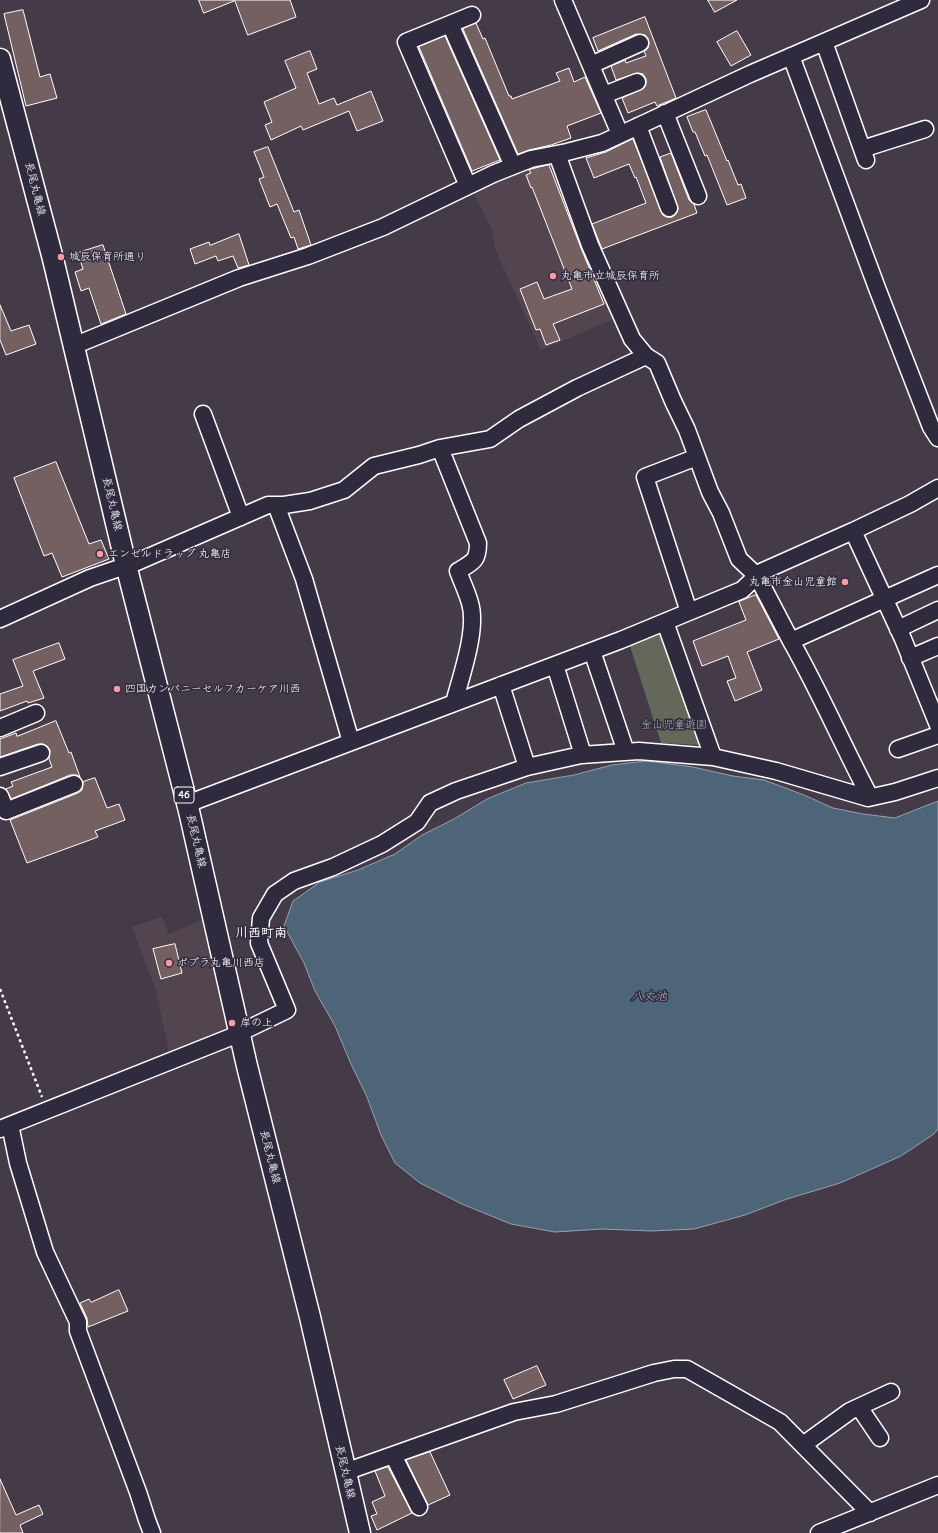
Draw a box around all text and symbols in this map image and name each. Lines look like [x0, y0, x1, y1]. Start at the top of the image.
street label: 長尾丸亀線 [22, 161, 48, 217]
place label: 城辰保育所通り [69, 250, 146, 264]
marker: 城辰保育所通り [56, 252, 66, 262]
place label: 丸亀市立城辰保育所 [561, 269, 660, 283]
marker: 丸亀市立城辰保育所 [548, 271, 558, 281]
street label: 長尾丸亀線 [99, 476, 125, 532]
place label: エンゼルドラッグ 丸亀店 [108, 547, 232, 561]
marker: エンゼルドラッグ 丸亀店 [95, 549, 105, 559]
place label: 丸亀市金山児童館 [749, 575, 837, 589]
marker: 丸亀市金山児童館 [840, 577, 850, 587]
place label: 四国カンパニーセルフカーケア川西 [125, 682, 301, 696]
marker: 四国カンパニーセルフカーケア川西 [112, 684, 122, 694]
park label: 金山児童遊園 [641, 718, 707, 732]
road number: 46 [174, 787, 194, 803]
street label: 長尾丸亀線 [183, 813, 209, 869]
district label: 川西町南 [235, 925, 287, 941]
place label: ポプラ丸亀川西店 [177, 956, 265, 970]
marker: ポプラ丸亀川西店 [164, 958, 174, 968]
water label: 八丈池 [631, 990, 667, 1004]
place label: 岸の上 [240, 1016, 273, 1030]
marker: 岸の上 [227, 1018, 237, 1028]
street label: 長尾丸亀線 [257, 1129, 283, 1185]
street label: 長尾丸亀線 [332, 1444, 358, 1500]

